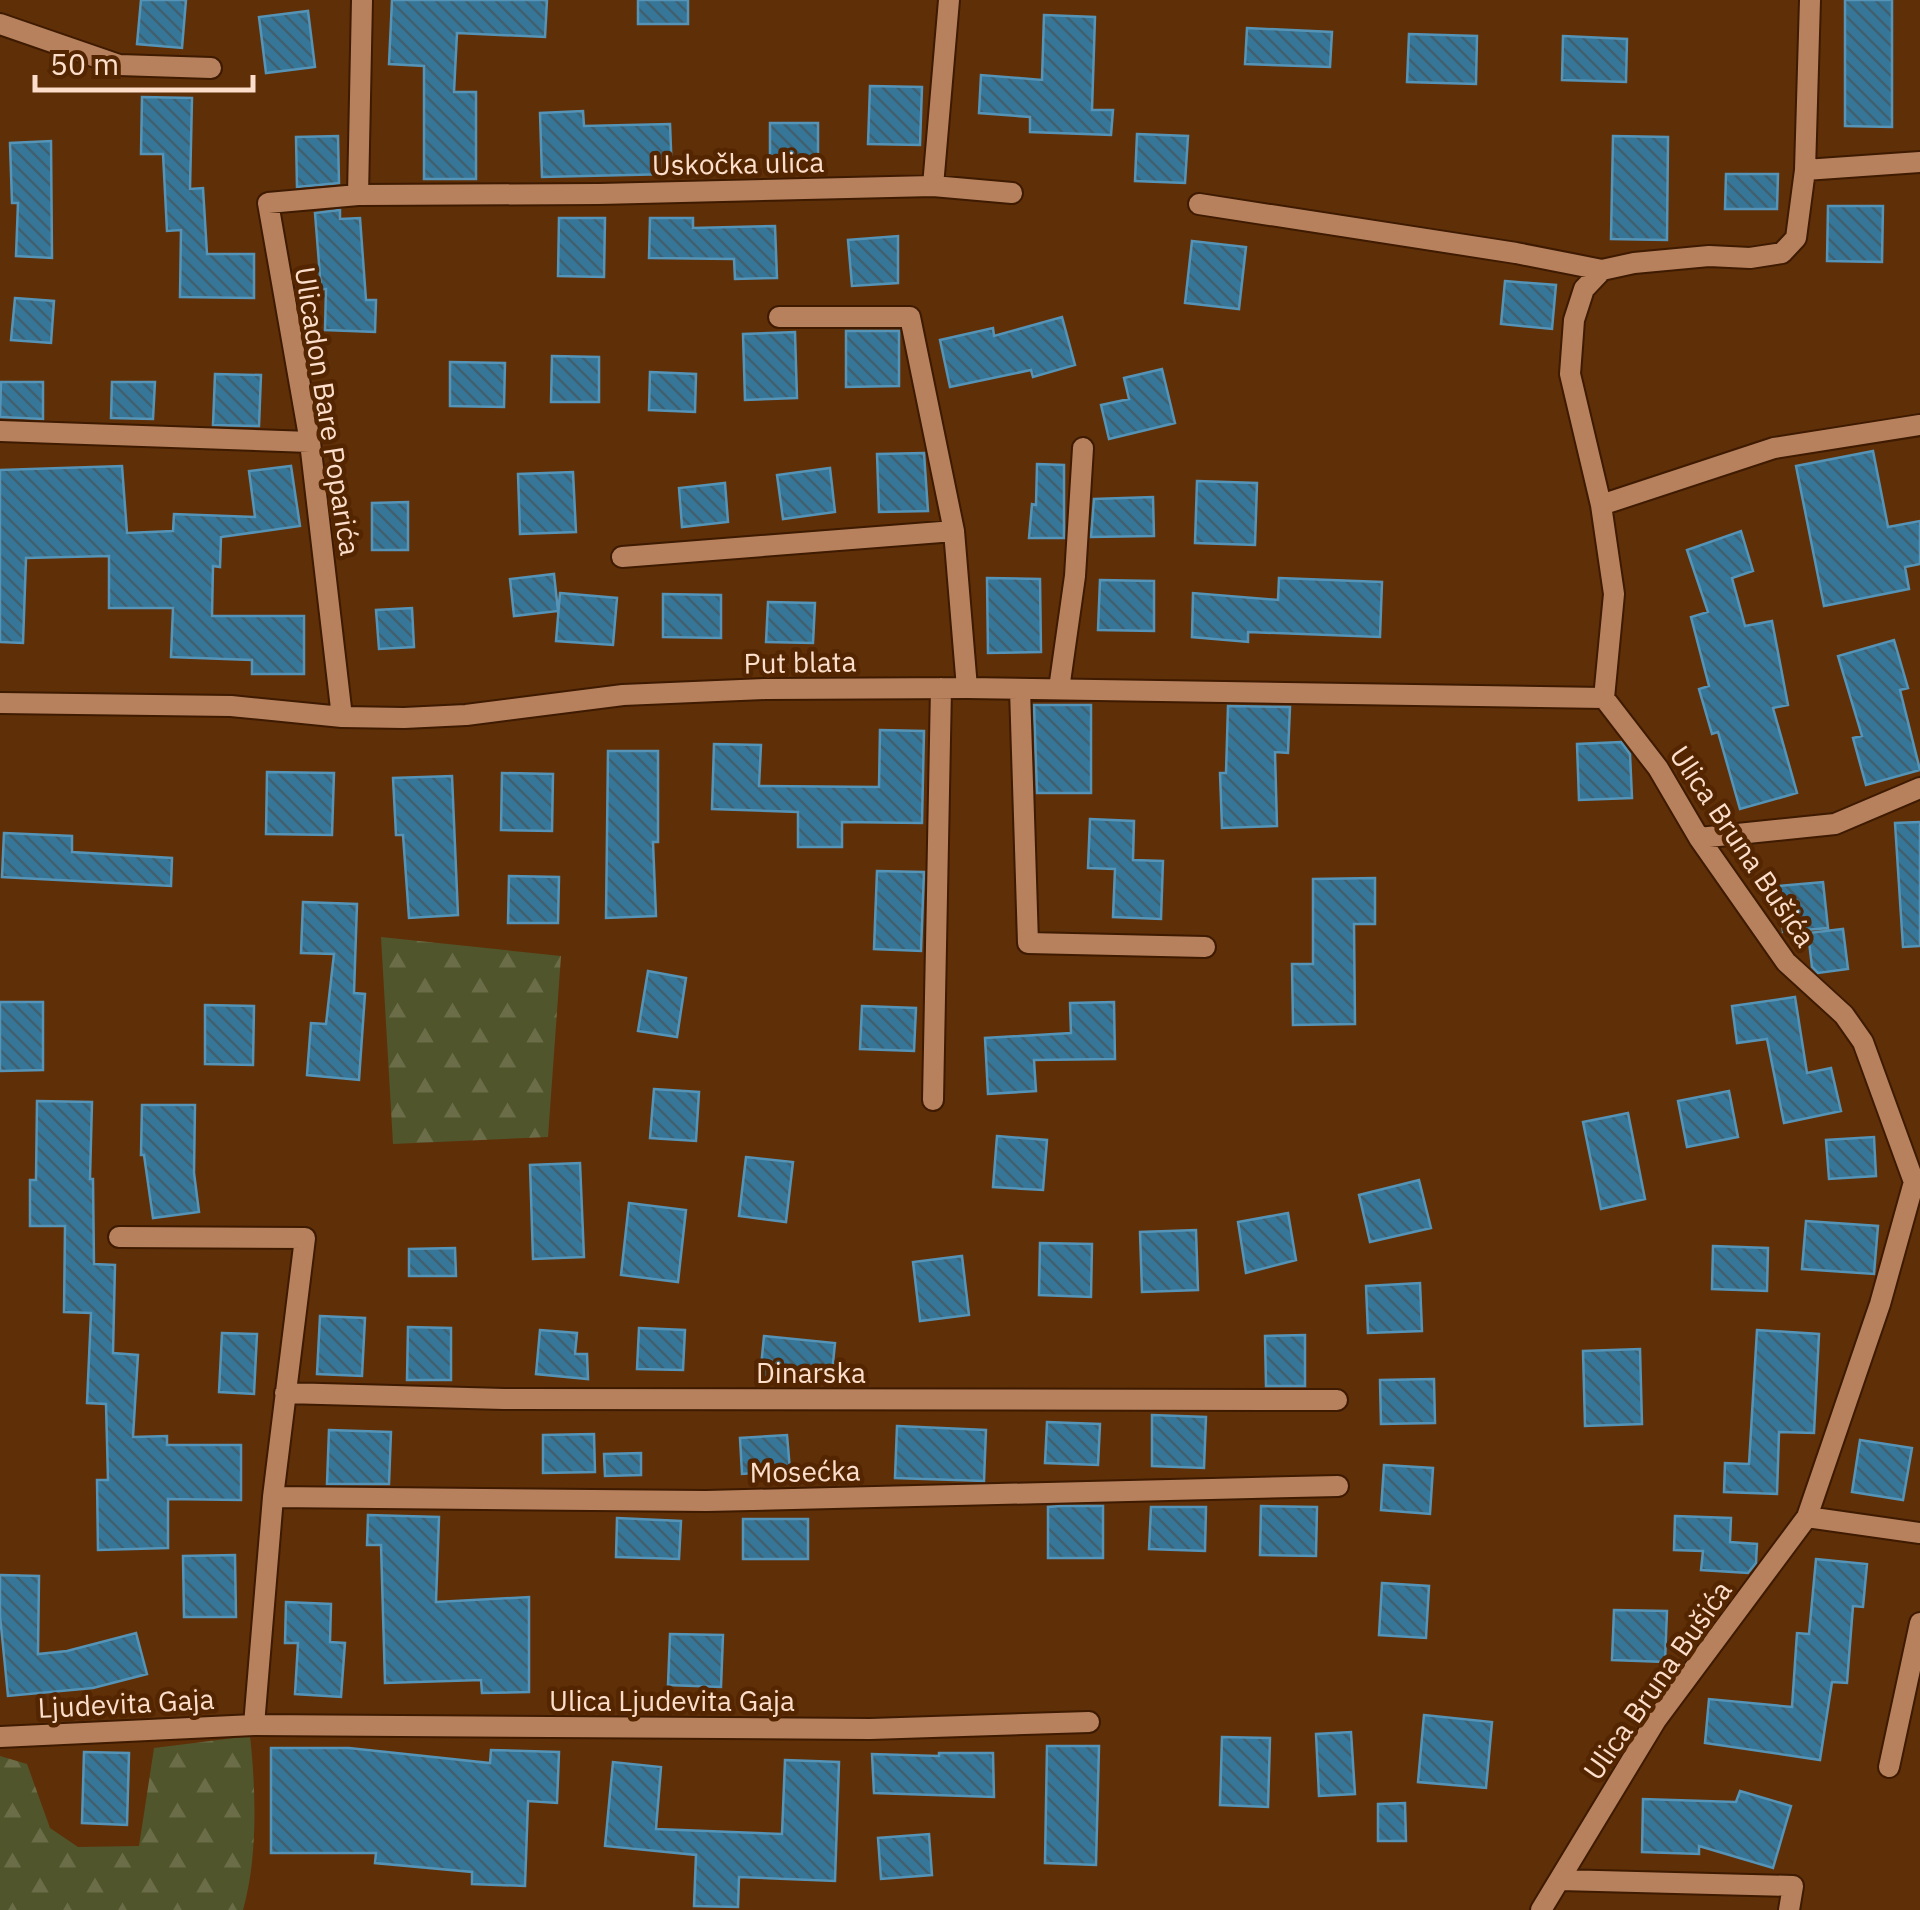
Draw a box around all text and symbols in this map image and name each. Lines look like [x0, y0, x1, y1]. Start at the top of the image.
scale bar [35, 30, 252, 92]
text: 50 m [50, 44, 119, 83]
street label: Uskočka ulica [651, 143, 825, 183]
street label: Ulicadon Bare Poparića [287, 264, 369, 558]
street label: Put blata [743, 643, 857, 681]
street label: Ulica Bruna Bušića [1662, 738, 1824, 954]
street label: Dinarska [756, 1354, 866, 1391]
street label: Mosećka [749, 1452, 861, 1490]
street label: Ulica Bruna Bušića [1574, 1573, 1740, 1787]
street label: Ljudevita Gaja [37, 1680, 215, 1726]
street label: Ulica Ljudevita Gaja [549, 1682, 795, 1719]

